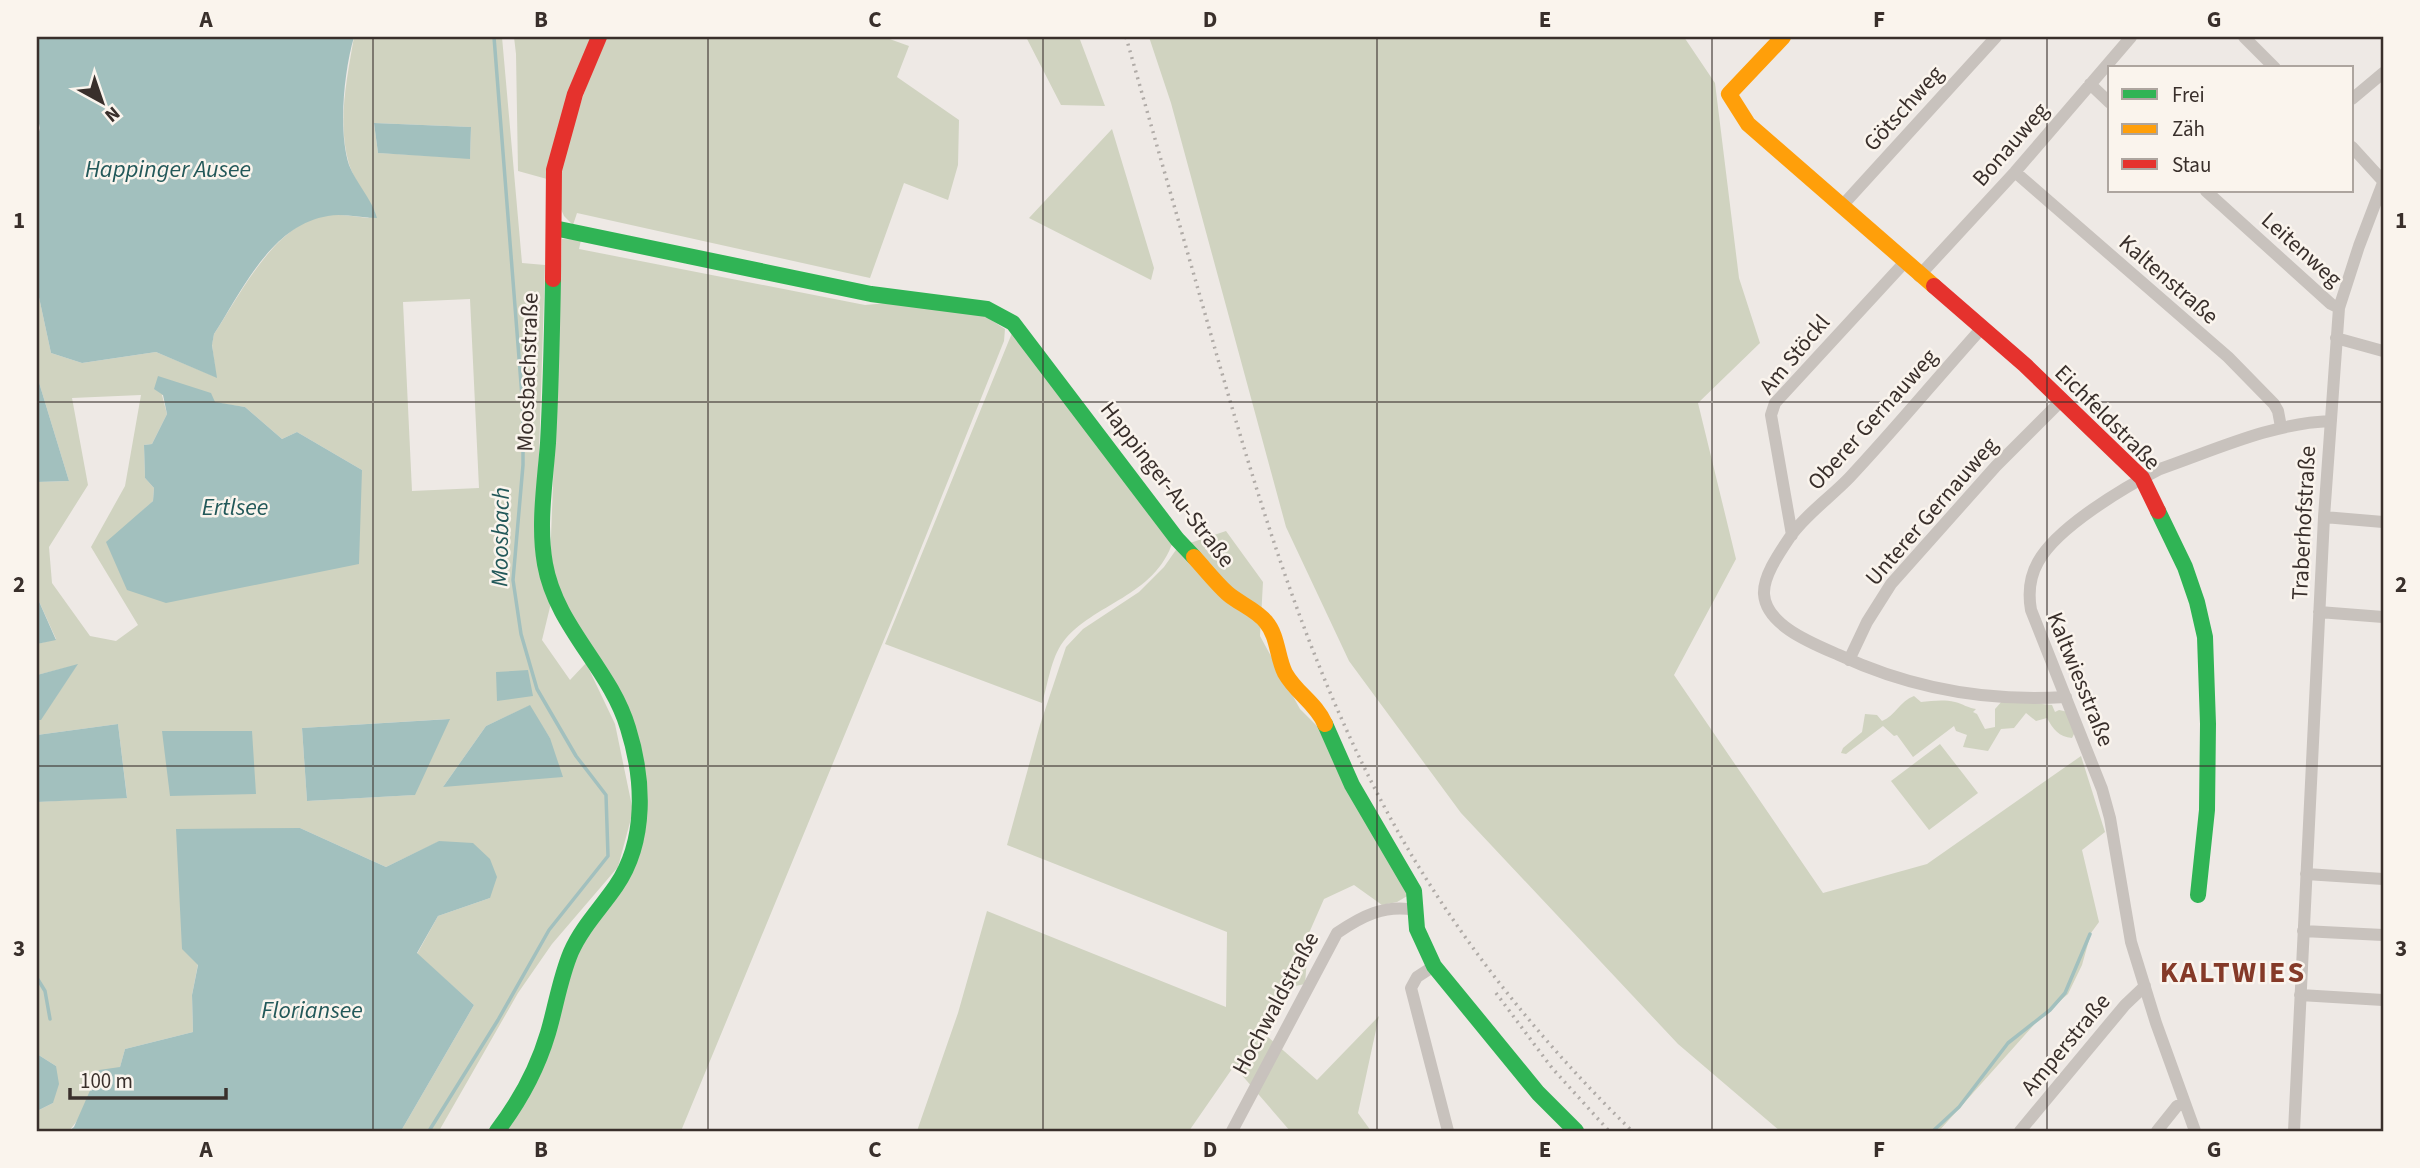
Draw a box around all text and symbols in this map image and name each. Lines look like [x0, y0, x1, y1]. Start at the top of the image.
text: A [198, 3, 213, 36]
text: B [534, 3, 548, 36]
text: C [868, 3, 882, 36]
text: D [1203, 3, 1217, 36]
text: E [1539, 3, 1551, 36]
text: F [1873, 3, 1885, 36]
text: G [2207, 3, 2221, 36]
street label: Götschweg [1856, 58, 1951, 159]
north arrow [66, 66, 136, 136]
legend [2108, 66, 2354, 192]
text: Frei [2172, 80, 2205, 110]
street label: Bonauweg [1964, 95, 2057, 194]
text: N [98, 99, 125, 128]
text: Zäh [2172, 114, 2205, 144]
text: Stau [2172, 150, 2211, 180]
water label: Happinger Ausee [85, 152, 251, 187]
text: 1 [13, 204, 25, 237]
street label: Leitenweg [2254, 204, 2350, 295]
text: 1 [2395, 204, 2407, 237]
street label: Kaltenstraße [2111, 227, 2226, 332]
street label: Moosbachstraße [508, 292, 547, 452]
street label: Am Stöckl [1751, 307, 1838, 402]
street label: Oberer Gernauweg [1800, 341, 1945, 497]
street label: Eichfeldstraße [2047, 357, 2168, 478]
street label: Happinger-Au-Straße [1092, 394, 1243, 574]
street label: Unterer Gernauweg [1857, 429, 2006, 593]
street label: Traberhofstraße [2283, 445, 2324, 601]
water label: Moosbach [482, 487, 519, 587]
water label: Ertlsee [202, 490, 268, 525]
text: 2 [13, 568, 25, 601]
text: 2 [2395, 568, 2407, 601]
street label: Kaltwiesstraße [2039, 607, 2123, 751]
street label: Hochwaldstraße [1224, 926, 1327, 1081]
text: 3 [13, 932, 25, 965]
text: 3 [2395, 932, 2407, 965]
district label: KALTWIES [2160, 951, 2306, 994]
street label: Amperstraße [2013, 986, 2118, 1103]
water label: Floriansee [261, 993, 363, 1028]
scale bar [70, 1056, 226, 1100]
text: 100 m [80, 1066, 133, 1096]
text: A [198, 1133, 213, 1166]
text: B [534, 1133, 548, 1166]
text: C [868, 1133, 882, 1166]
text: D [1203, 1133, 1217, 1166]
text: E [1539, 1133, 1551, 1166]
text: F [1873, 1133, 1885, 1166]
text: G [2207, 1133, 2221, 1166]

